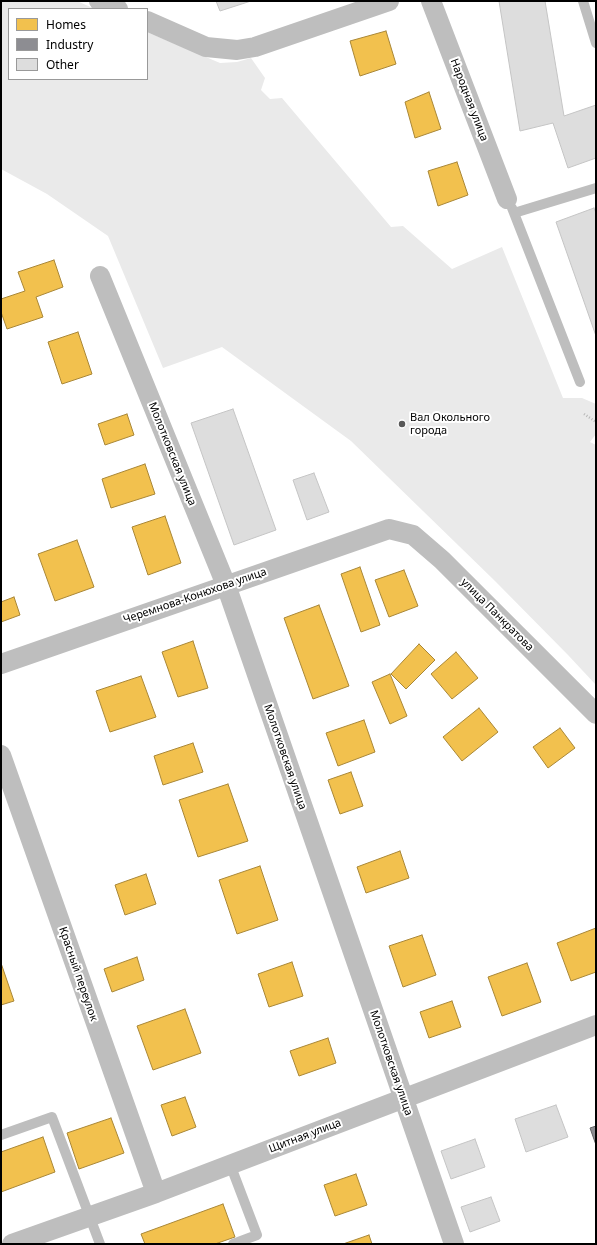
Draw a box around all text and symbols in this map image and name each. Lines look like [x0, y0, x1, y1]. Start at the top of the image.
legend [8, 8, 148, 80]
text: Homes [46, 16, 86, 33]
text: Industry [46, 36, 93, 53]
text: Other [46, 56, 79, 73]
street label: Народная улица [447, 57, 491, 143]
street label: Молотковская улица [145, 400, 199, 508]
place label: Вал Окольного города [410, 411, 490, 437]
marker: Вал Окольного города [397, 419, 407, 429]
street label: Черемнова-Конюхова улица [122, 565, 268, 627]
street label: улица Панкратова [458, 576, 536, 654]
street label: Молотковская улица [261, 703, 309, 811]
street label: Красный переулок [56, 925, 100, 1023]
street label: Молотковская улица [367, 1009, 415, 1117]
street label: Щитная улица [267, 1116, 343, 1156]

